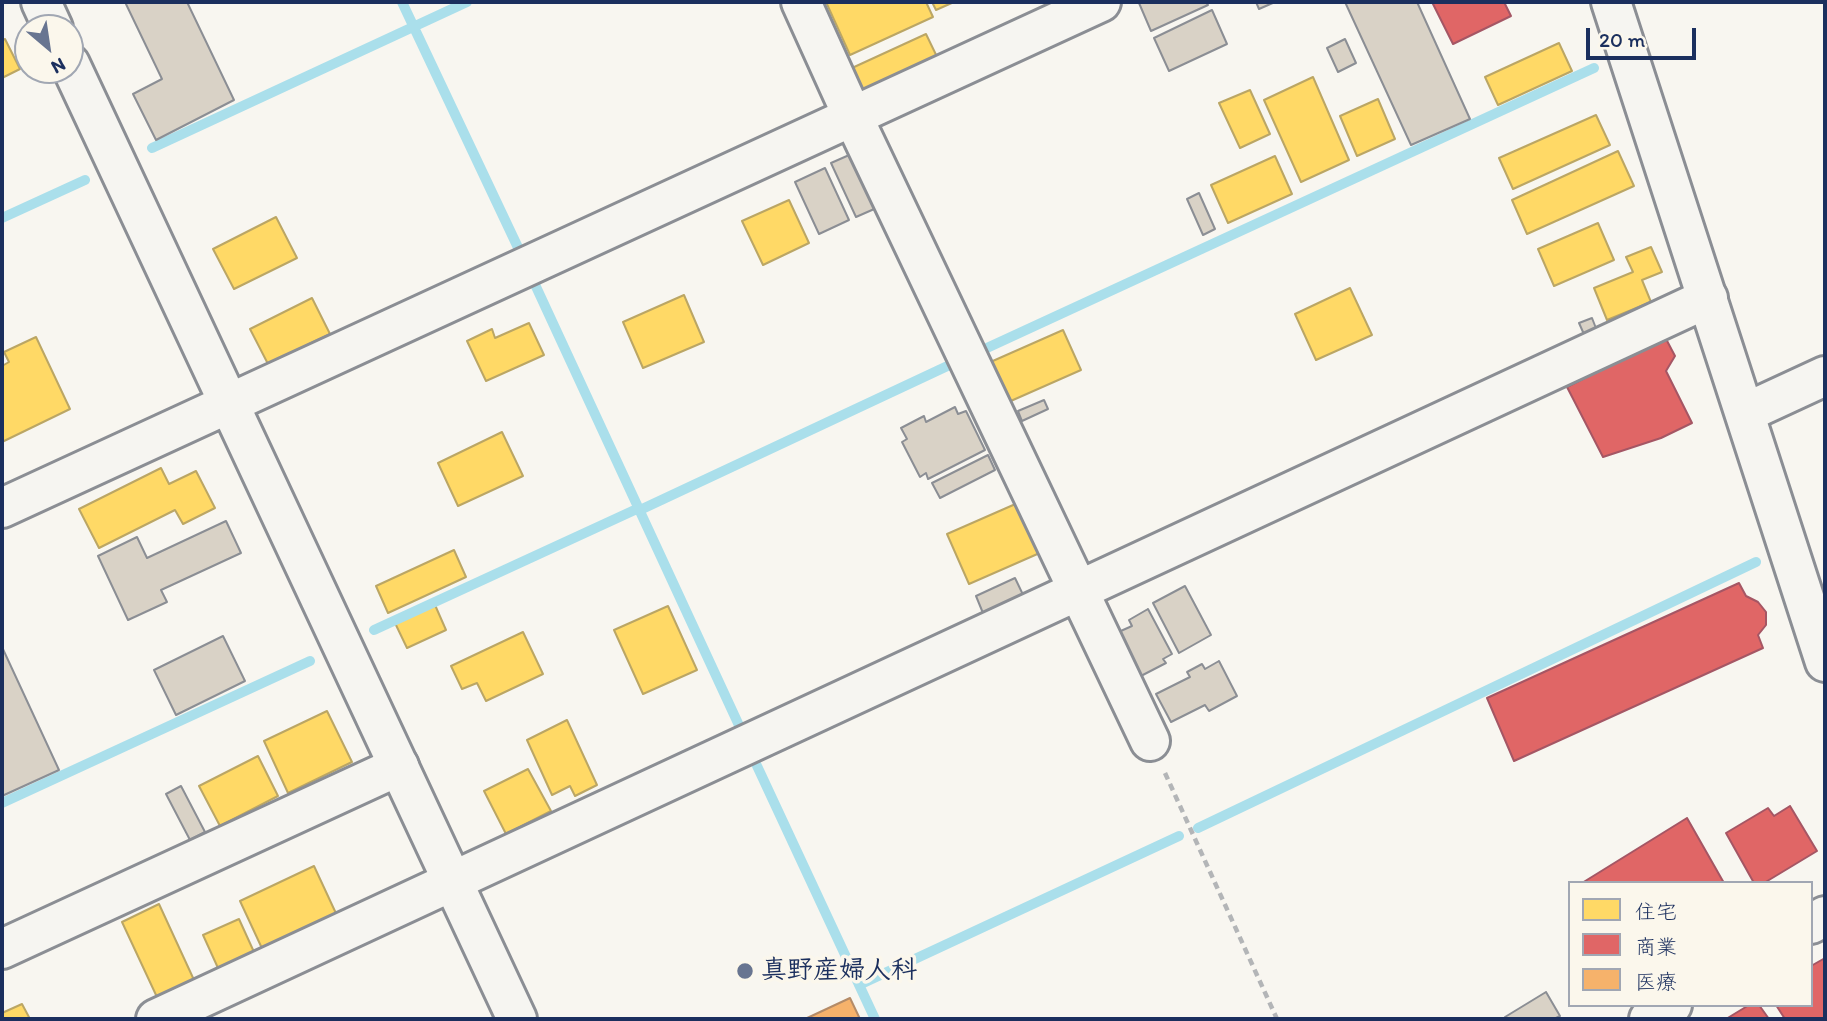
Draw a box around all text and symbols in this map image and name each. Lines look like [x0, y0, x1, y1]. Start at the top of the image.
north arrow [14, 14, 84, 84]
scale bar [1589, 14, 1699, 58]
text: 20 m [1599, 27, 1645, 52]
text: N [47, 53, 70, 79]
legend [1568, 881, 1813, 1007]
text: 住宅 [1635, 899, 1677, 924]
text: 商業 [1635, 934, 1677, 959]
place label: 真野産婦人科 [761, 955, 917, 987]
marker: 真野産婦人科 [735, 961, 755, 981]
text: 医療 [1635, 969, 1677, 994]

